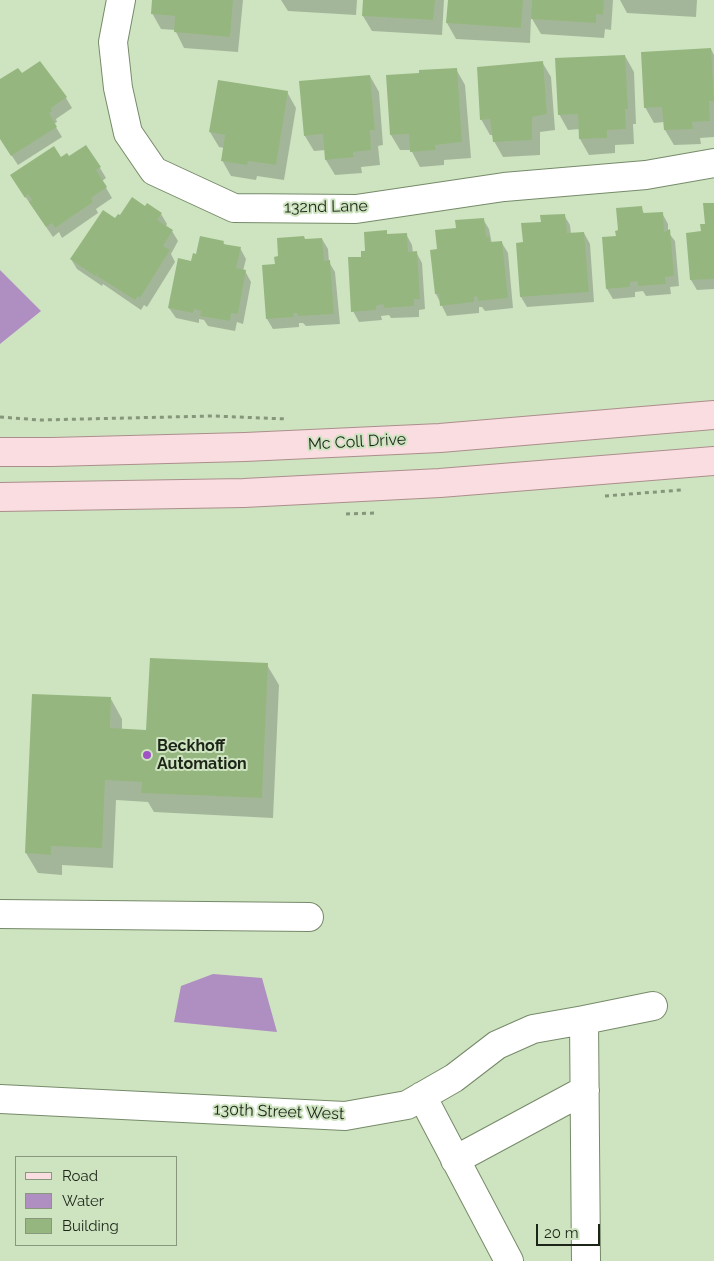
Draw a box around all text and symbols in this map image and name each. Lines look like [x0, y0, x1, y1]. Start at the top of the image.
street label: 132nd Lane [284, 197, 368, 217]
street label: Mc Coll Drive [307, 430, 407, 454]
place label: Beckhoff Automation [157, 736, 247, 774]
marker: Beckhoff Automation [141, 749, 153, 761]
street label: 130th Street West [213, 1100, 345, 1124]
legend [15, 1156, 178, 1246]
text: Road [62, 1167, 98, 1185]
text: Water [62, 1192, 104, 1210]
scale bar [539, 1214, 603, 1246]
text: Building [62, 1217, 119, 1235]
text: 20 m [544, 1224, 579, 1242]

